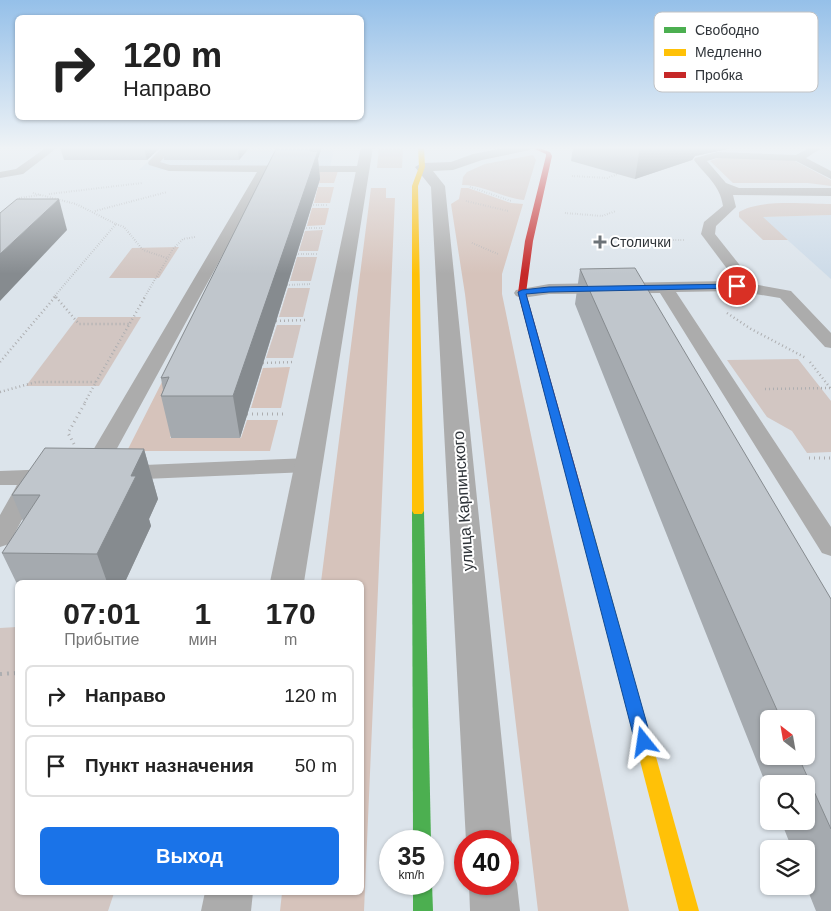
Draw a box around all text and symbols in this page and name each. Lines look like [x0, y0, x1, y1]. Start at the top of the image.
legend [654, 12, 818, 92]
text: Свободно [695, 22, 760, 38]
icon: right [40, 35, 105, 100]
text: 120 m [123, 35, 222, 74]
text: Медленно [695, 44, 762, 60]
text: Пробка [695, 67, 743, 83]
text: Направо [123, 76, 211, 101]
place label: Столички [610, 234, 671, 250]
marker: Столички [594, 236, 606, 248]
pin [716, 265, 758, 307]
icon: arrive [723, 272, 751, 300]
street label: улица Карпинского [450, 430, 476, 572]
text: 07:01 [63, 597, 140, 630]
text: 1 [194, 597, 211, 630]
text: 170 [266, 597, 316, 630]
text: Прибытие [64, 631, 139, 648]
text: мин [188, 631, 217, 648]
text: m [284, 631, 297, 648]
icon: right [42, 682, 70, 710]
text: Направо [85, 685, 166, 706]
text: 120 m [284, 685, 337, 706]
north arrow [760, 710, 815, 765]
map controls [760, 710, 815, 895]
position arrow [617, 715, 669, 767]
icon: arrive [42, 752, 70, 780]
text: Пункт назначения [85, 755, 254, 776]
text: 50 m [295, 755, 337, 776]
button: search [760, 775, 815, 830]
button: Выход [40, 827, 339, 885]
speed limit sign: 40 [454, 830, 519, 895]
button: layers [760, 840, 815, 895]
text: 35 [398, 842, 425, 870]
text: km/h [398, 868, 425, 882]

